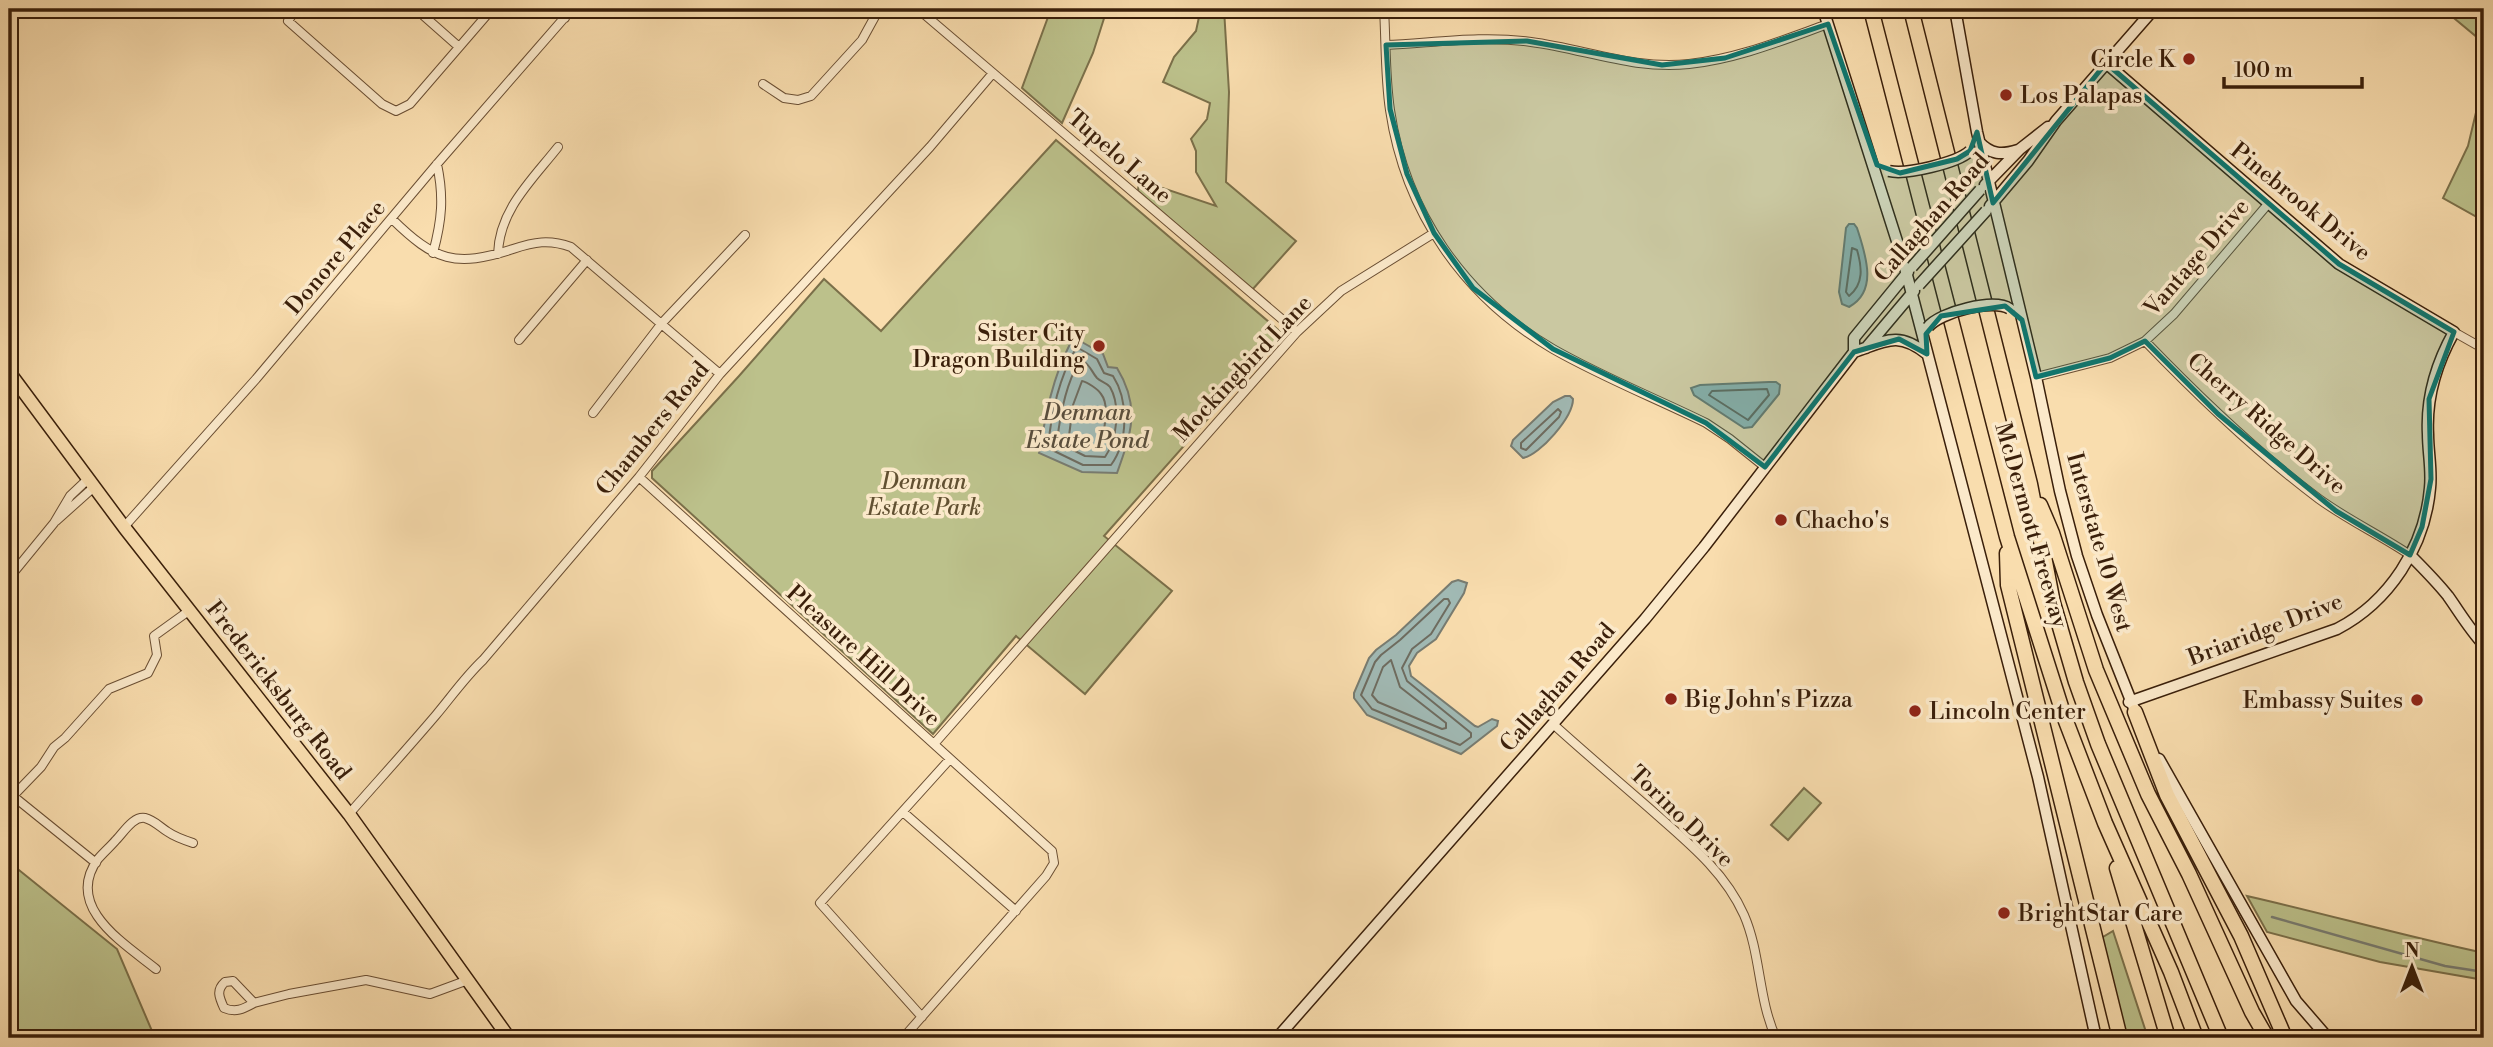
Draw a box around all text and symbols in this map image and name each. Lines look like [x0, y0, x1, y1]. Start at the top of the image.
place label: Circle K [2091, 46, 2177, 74]
scale bar [2224, 46, 2362, 90]
marker: Circle K [2181, 51, 2197, 67]
text: 100 m [2234, 58, 2293, 84]
place label: Los Palapas [2020, 82, 2143, 110]
marker: Los Palapas [1998, 87, 2014, 103]
street label: Tupelo Lane [1061, 104, 1177, 210]
street label: Pinebrook Drive [2225, 137, 2376, 267]
street label: Callaghan Road [1868, 147, 1995, 288]
street label: Vantage Drive [2137, 193, 2255, 323]
street label: Donore Place [280, 195, 392, 321]
street label: Mockingbird Lane [1168, 289, 1318, 448]
place label: Sister City Dragon Building [912, 320, 1086, 374]
marker: Sister City Dragon Building [1091, 338, 1107, 354]
street label: Cherry Ridge Drive [2181, 347, 2351, 500]
street label: Chambers Road [590, 356, 715, 501]
water label: Denman Estate Pond [1025, 398, 1150, 456]
street label: McDermott Freeway [1988, 419, 2074, 632]
street label: Interstate 10 West [2060, 449, 2138, 635]
park label: Denman Estate Park [866, 468, 981, 522]
place label: Chacho's [1795, 507, 1889, 535]
marker: Chacho's [1773, 512, 1789, 528]
street label: Pleasure Hill Drive [780, 579, 946, 732]
street label: Briaridge Drive [2183, 588, 2347, 673]
street label: Fredericksburg Road [200, 596, 357, 786]
street label: Callaghan Road [1494, 617, 1621, 758]
place label: Big John's Pizza [1684, 686, 1853, 714]
place label: Embassy Suites [2242, 687, 2403, 715]
marker: Big John's Pizza [1663, 691, 1679, 707]
marker: Embassy Suites [2409, 692, 2425, 708]
place label: Lincoln Center [1929, 698, 2086, 726]
marker: Lincoln Center [1907, 703, 1923, 719]
street label: Torino Drive [1623, 760, 1740, 874]
place label: BrightStar Care [2017, 900, 2183, 928]
marker: BrightStar Care [1996, 905, 2012, 921]
north arrow [2378, 932, 2448, 1002]
text: N [2404, 939, 2420, 963]

